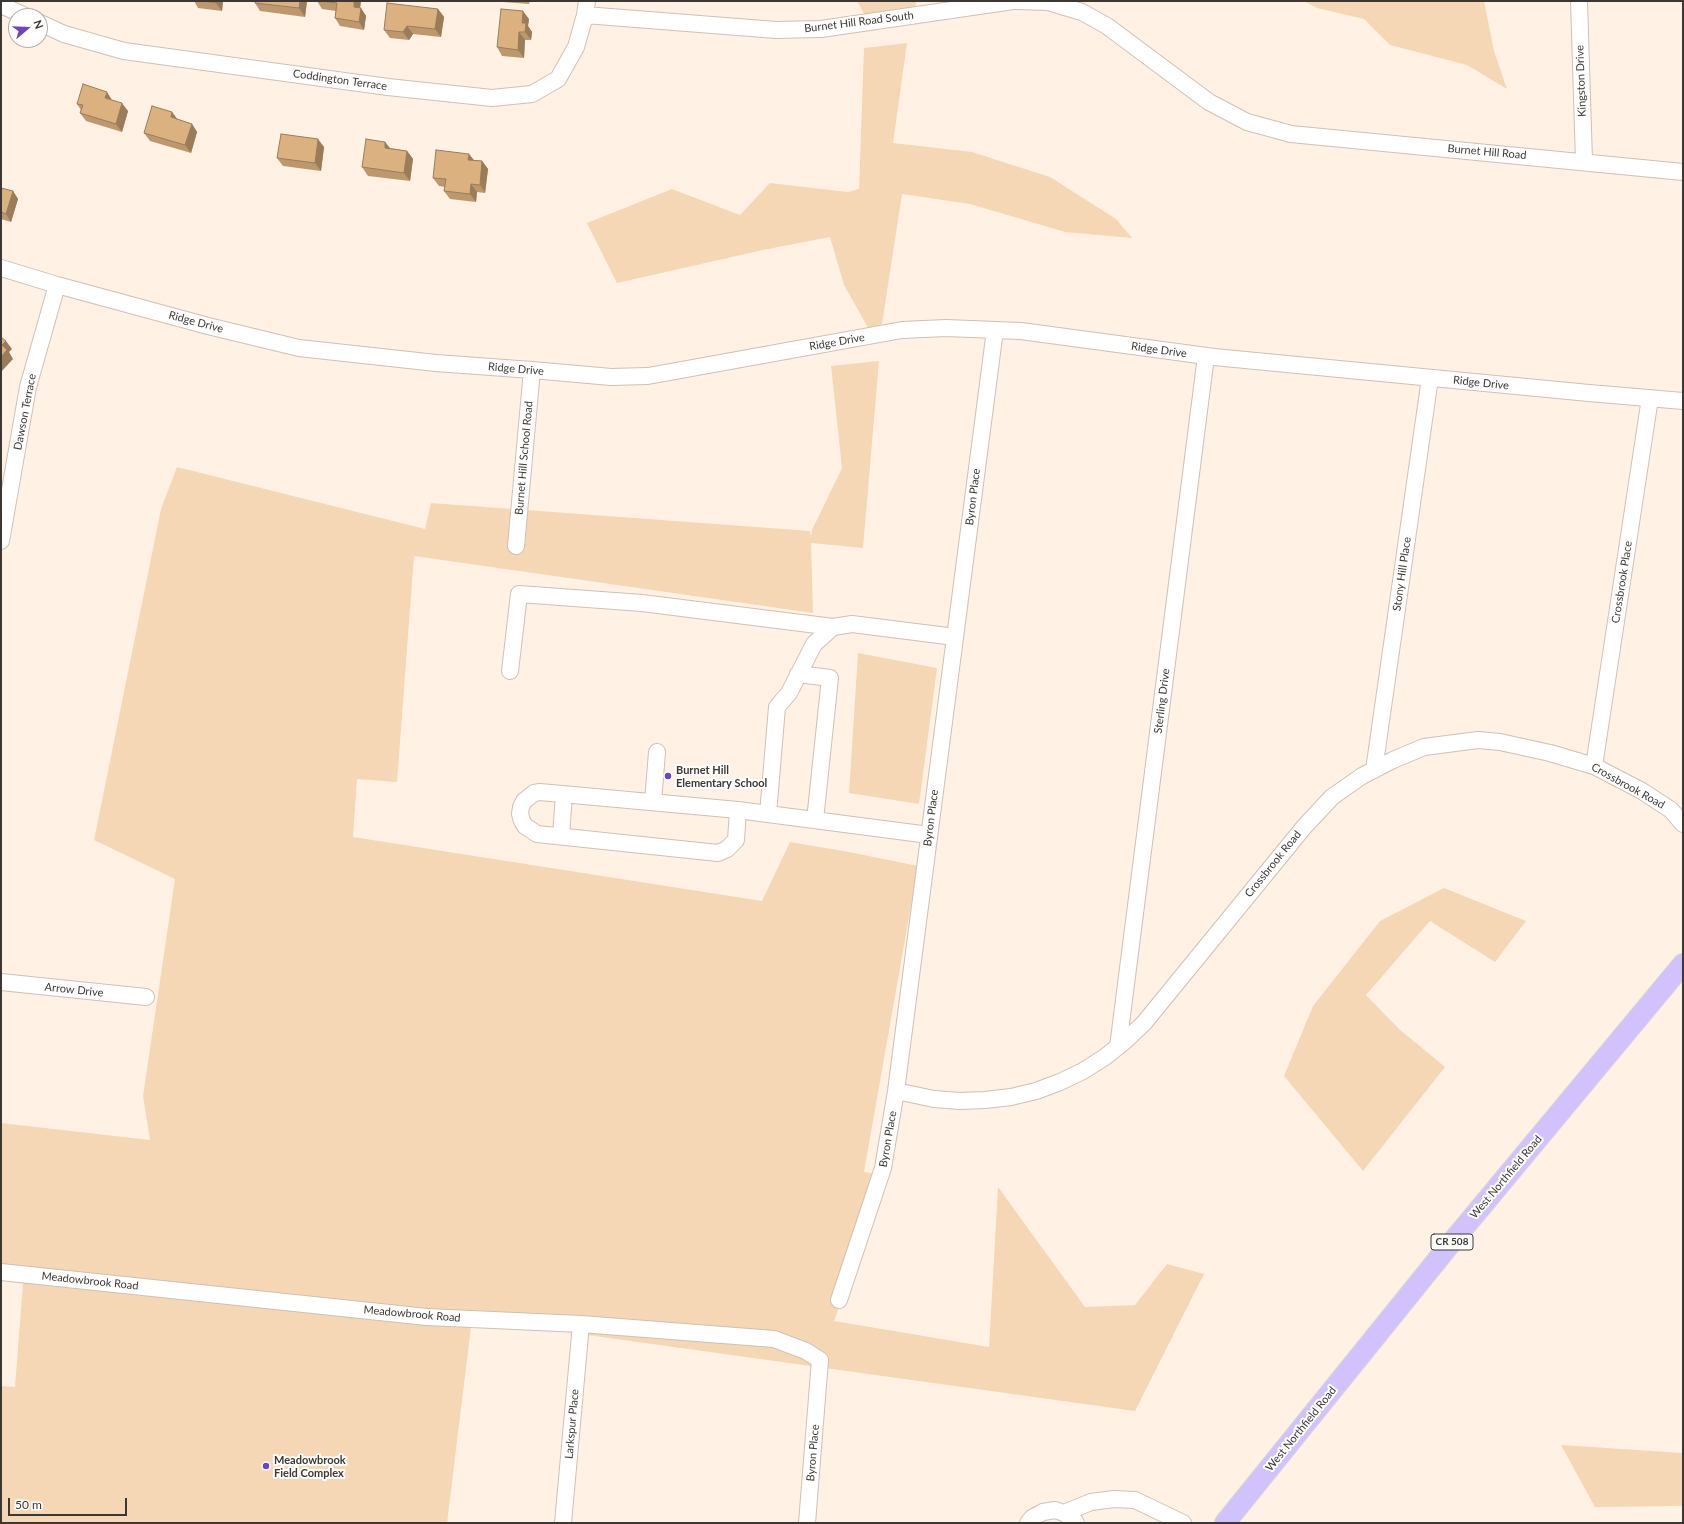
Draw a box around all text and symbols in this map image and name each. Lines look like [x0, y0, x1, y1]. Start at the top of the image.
north arrow [8, 8, 48, 48]
street label: Burnet Hill Road South [803, 9, 915, 35]
text: N [31, 18, 46, 30]
street label: Kingston Drive [1573, 45, 1589, 117]
street label: Coddington Terrace [292, 67, 388, 93]
street label: Burnet Hill Road [1447, 142, 1527, 162]
street label: Ridge Drive [167, 308, 225, 336]
street label: Ridge Drive [808, 331, 866, 353]
street label: Ridge Drive [1130, 340, 1188, 360]
street label: Ridge Drive [487, 360, 545, 378]
street label: Dawson Terrace [11, 373, 39, 451]
street label: Ridge Drive [1452, 374, 1510, 392]
street label: Burnet Hill School Road [512, 400, 536, 516]
street label: Byron Place [963, 468, 983, 526]
street label: Stony Hill Place [1390, 536, 1414, 612]
street label: Crossbrook Place [1609, 540, 1635, 624]
street label: Sterling Drive [1151, 668, 1173, 734]
street label: Crossbrook Road [1589, 760, 1667, 812]
place label: Burnet Hill Elementary School [676, 763, 767, 789]
marker: Burnet Hill Elementary School [663, 771, 673, 781]
street label: Byron Place [921, 789, 941, 847]
street label: Crossbrook Road [1242, 828, 1304, 900]
street label: Arrow Drive [44, 980, 104, 1000]
street label: Byron Place [877, 1110, 899, 1168]
street label: West Northfield Road [1467, 1133, 1545, 1221]
road number: CR 508 [1431, 1234, 1473, 1250]
street label: Meadowbrook Road [41, 1269, 139, 1293]
street label: Meadowbrook Road [363, 1303, 461, 1325]
street label: West Northfield Road [1263, 1384, 1339, 1474]
street label: Larkspur Place [562, 1388, 582, 1460]
street label: Byron Place [804, 1424, 822, 1482]
place label: Meadowbrook Field Complex [274, 1453, 346, 1479]
marker: Meadowbrook Field Complex [261, 1461, 271, 1471]
scale bar [10, 1490, 129, 1516]
text: 50 m [15, 1497, 42, 1512]

